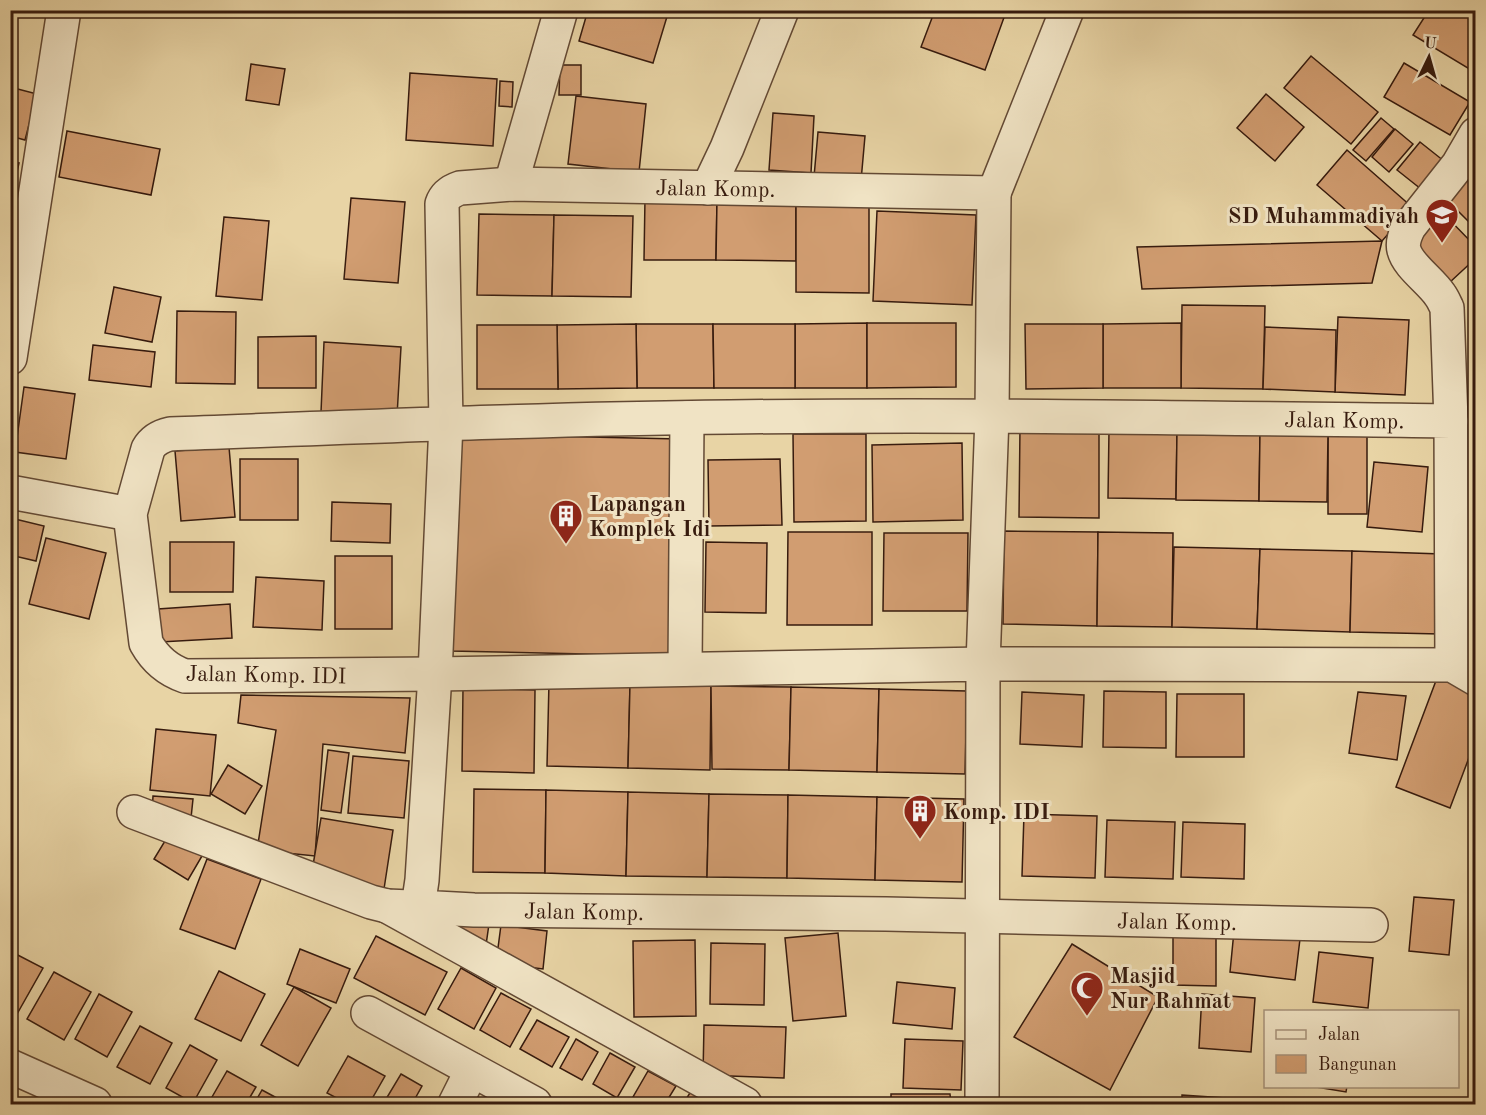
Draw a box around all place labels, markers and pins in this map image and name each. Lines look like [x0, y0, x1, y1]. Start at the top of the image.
school or university icon: SD Muhammadiyah [1424, 197, 1460, 244]
place label: SD Muhammadiyah [1228, 206, 1419, 228]
place label: Lapangan Komplek Idi [589, 494, 710, 541]
building icon: Lapangan Komplek Idi [548, 498, 584, 545]
building icon: Komp. IDI [902, 793, 938, 840]
place label: Komp. IDI [943, 802, 1050, 824]
place label: Masjid Nur Rahmat [1110, 966, 1231, 1013]
mosque icon: Masjid Nur Rahmat [1069, 970, 1105, 1017]

